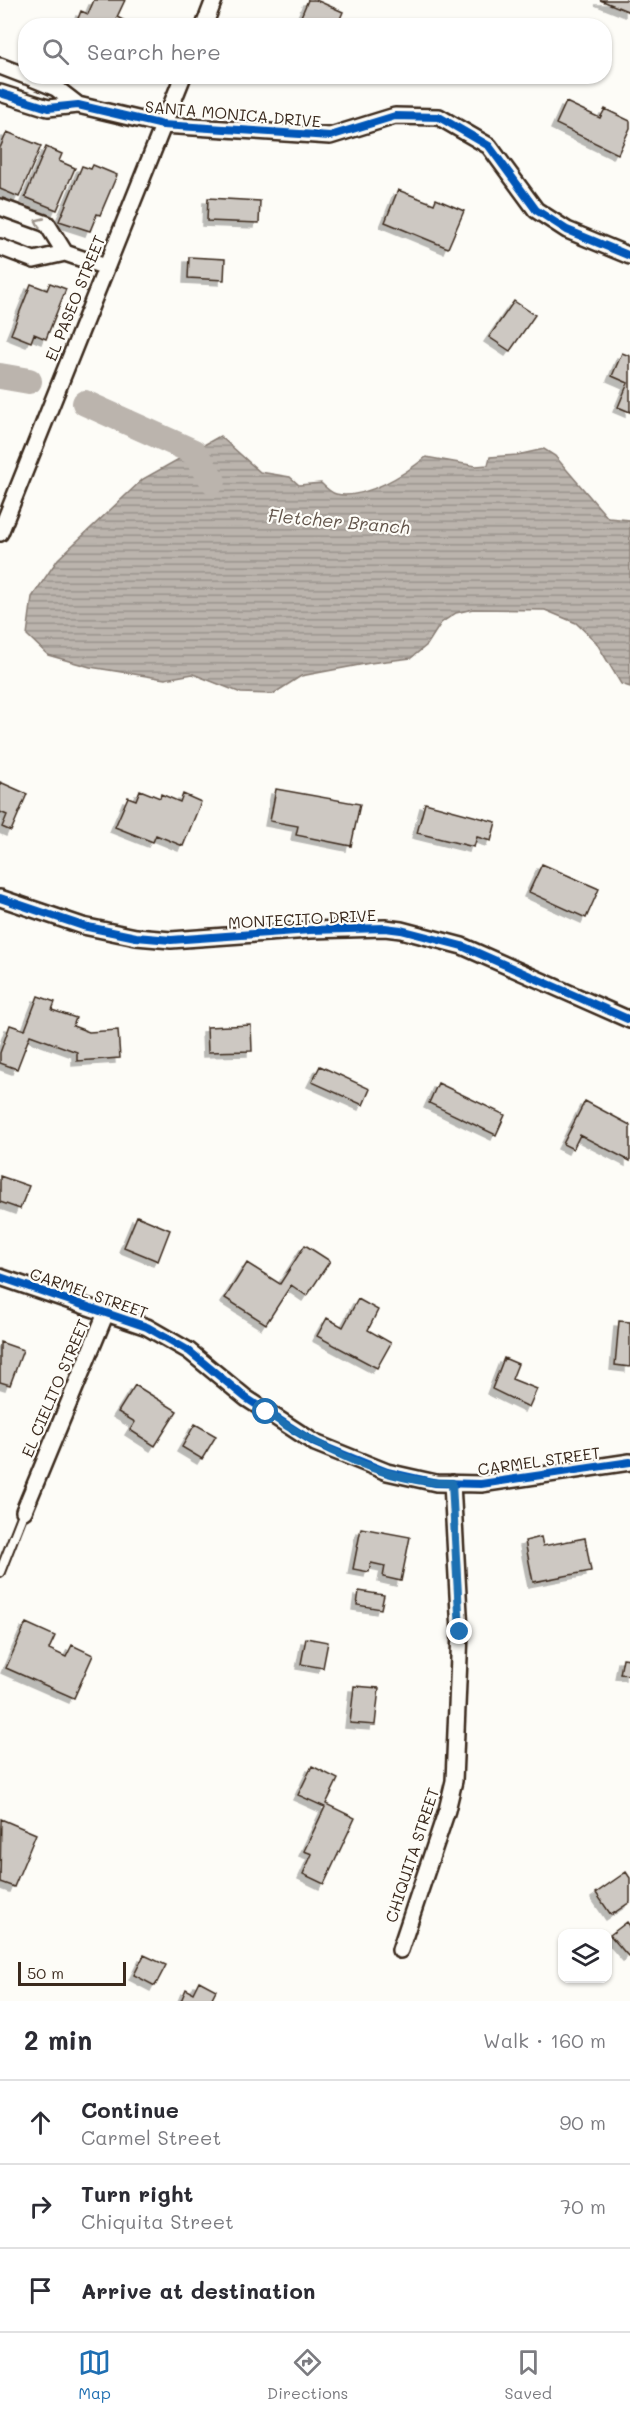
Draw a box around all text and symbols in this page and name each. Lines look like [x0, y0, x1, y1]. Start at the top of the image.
search box [18, 18, 612, 84]
icon: search [39, 35, 72, 68]
text: Search here [87, 37, 221, 66]
street label: SANTA MONICA DRIVE [144, 95, 322, 132]
one-way arrow [34, 217, 45, 229]
street label: EL PASEO STREET [40, 232, 109, 364]
water label: Fletcher Branch [267, 503, 411, 539]
street label: MONTECITO DRIVE [227, 904, 377, 933]
street label: CARMEL STREET [27, 1262, 151, 1323]
street label: EL CIELITO STREET [16, 1316, 93, 1460]
route start [252, 1398, 278, 1424]
street label: CARMEL STREET [476, 1441, 602, 1480]
route end [446, 1618, 472, 1644]
street label: CHIQUITA STREET [380, 1785, 443, 1925]
map controls [558, 1929, 612, 1983]
button: layers [558, 1929, 612, 1983]
scale bar [18, 1959, 126, 1986]
text: 50 m [27, 1962, 64, 1983]
text: 2 min [24, 2023, 92, 2057]
text: Walk · 160 m [483, 2027, 606, 2053]
text: Continue [81, 2095, 179, 2124]
icon: ahead [24, 2106, 57, 2139]
text: 90 m [560, 2109, 606, 2135]
text: Carmel Street [81, 2124, 221, 2150]
text: Turn right [81, 2179, 193, 2208]
icon: right [24, 2190, 57, 2223]
text: 70 m [560, 2193, 606, 2219]
text: Chiquita Street [81, 2208, 234, 2234]
icon: arrive [24, 2274, 57, 2307]
text: Arrive at destination [81, 2276, 316, 2305]
tab: Map [78, 2346, 111, 2403]
tab: Directions [267, 2346, 348, 2403]
tab: Saved [504, 2346, 552, 2403]

